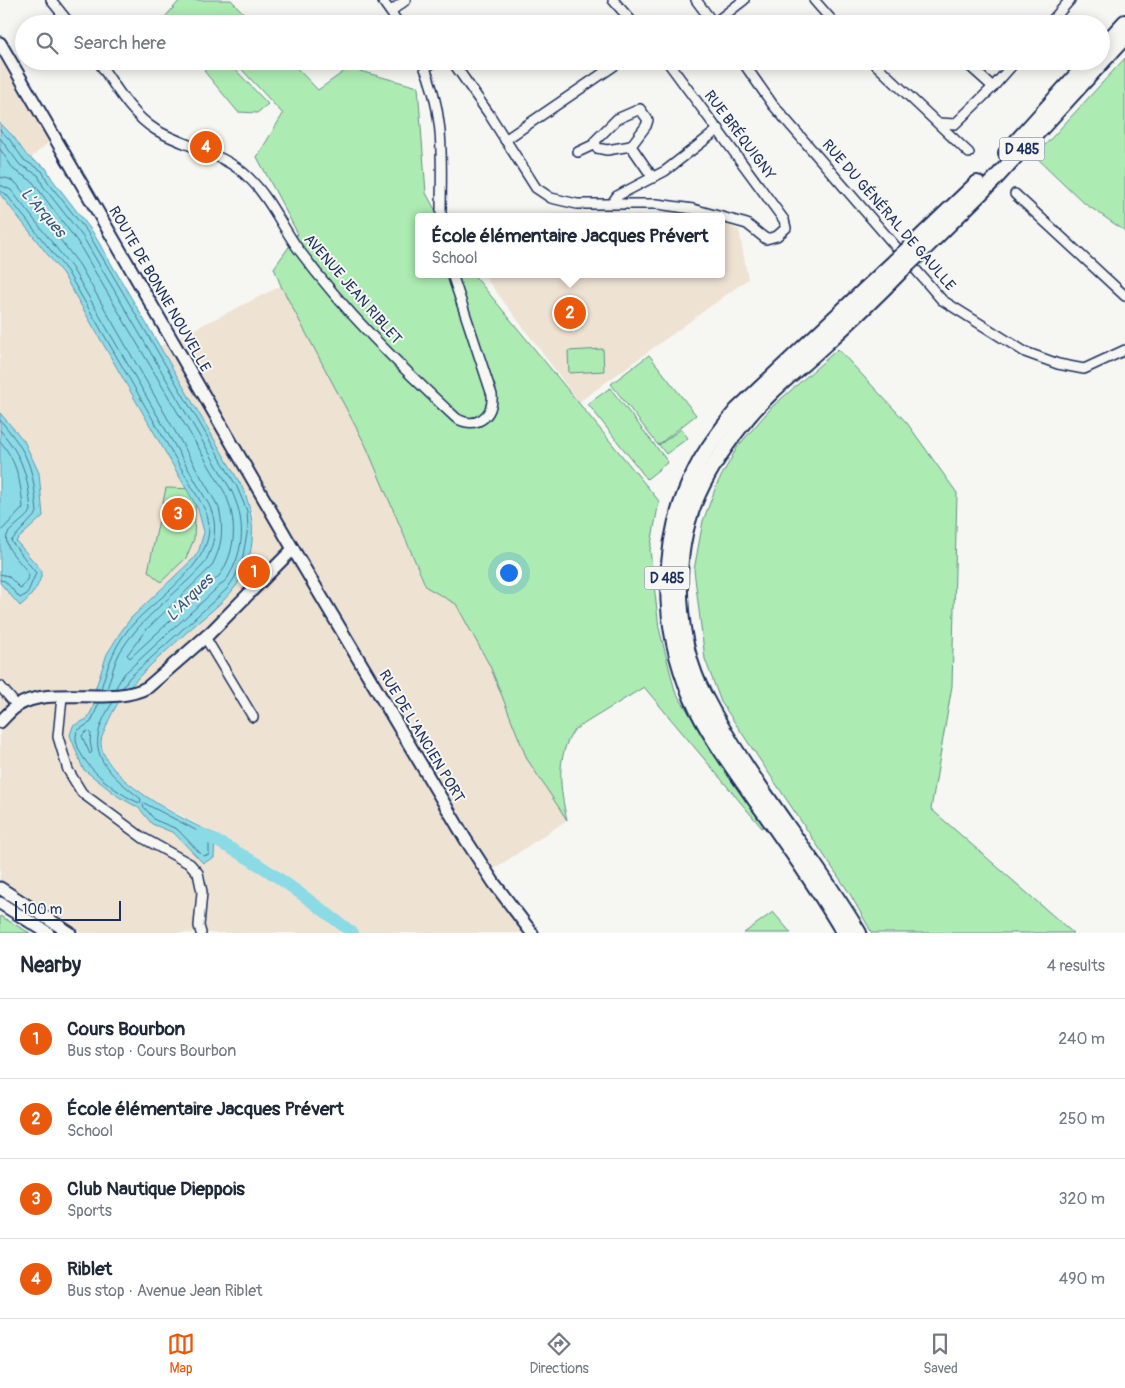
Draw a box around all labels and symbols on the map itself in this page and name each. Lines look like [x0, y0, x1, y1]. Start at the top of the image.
street label: RUE BRÉQUIGNY [700, 87, 780, 184]
pin: 4 [190, 128, 222, 166]
street label: RUE DU GÉNÉRAL DE GAULLE [818, 136, 960, 295]
road number: D 485 [1000, 138, 1044, 160]
water label: L'Arques [16, 184, 71, 243]
street label: ROUTE DE BONNE NOUVELLE [104, 203, 215, 376]
street label: AVENUE JEAN RIBLET [299, 230, 406, 348]
pin: 2 [554, 294, 586, 332]
pin: 3 [162, 495, 194, 533]
pin: 1 [238, 553, 270, 591]
your location [496, 560, 522, 586]
road number: D 485 [644, 566, 690, 590]
water label: L'Arques [162, 569, 219, 626]
street label: RUE DE L'ANCIEN PORT [374, 667, 469, 806]
scale bar [15, 898, 121, 921]

